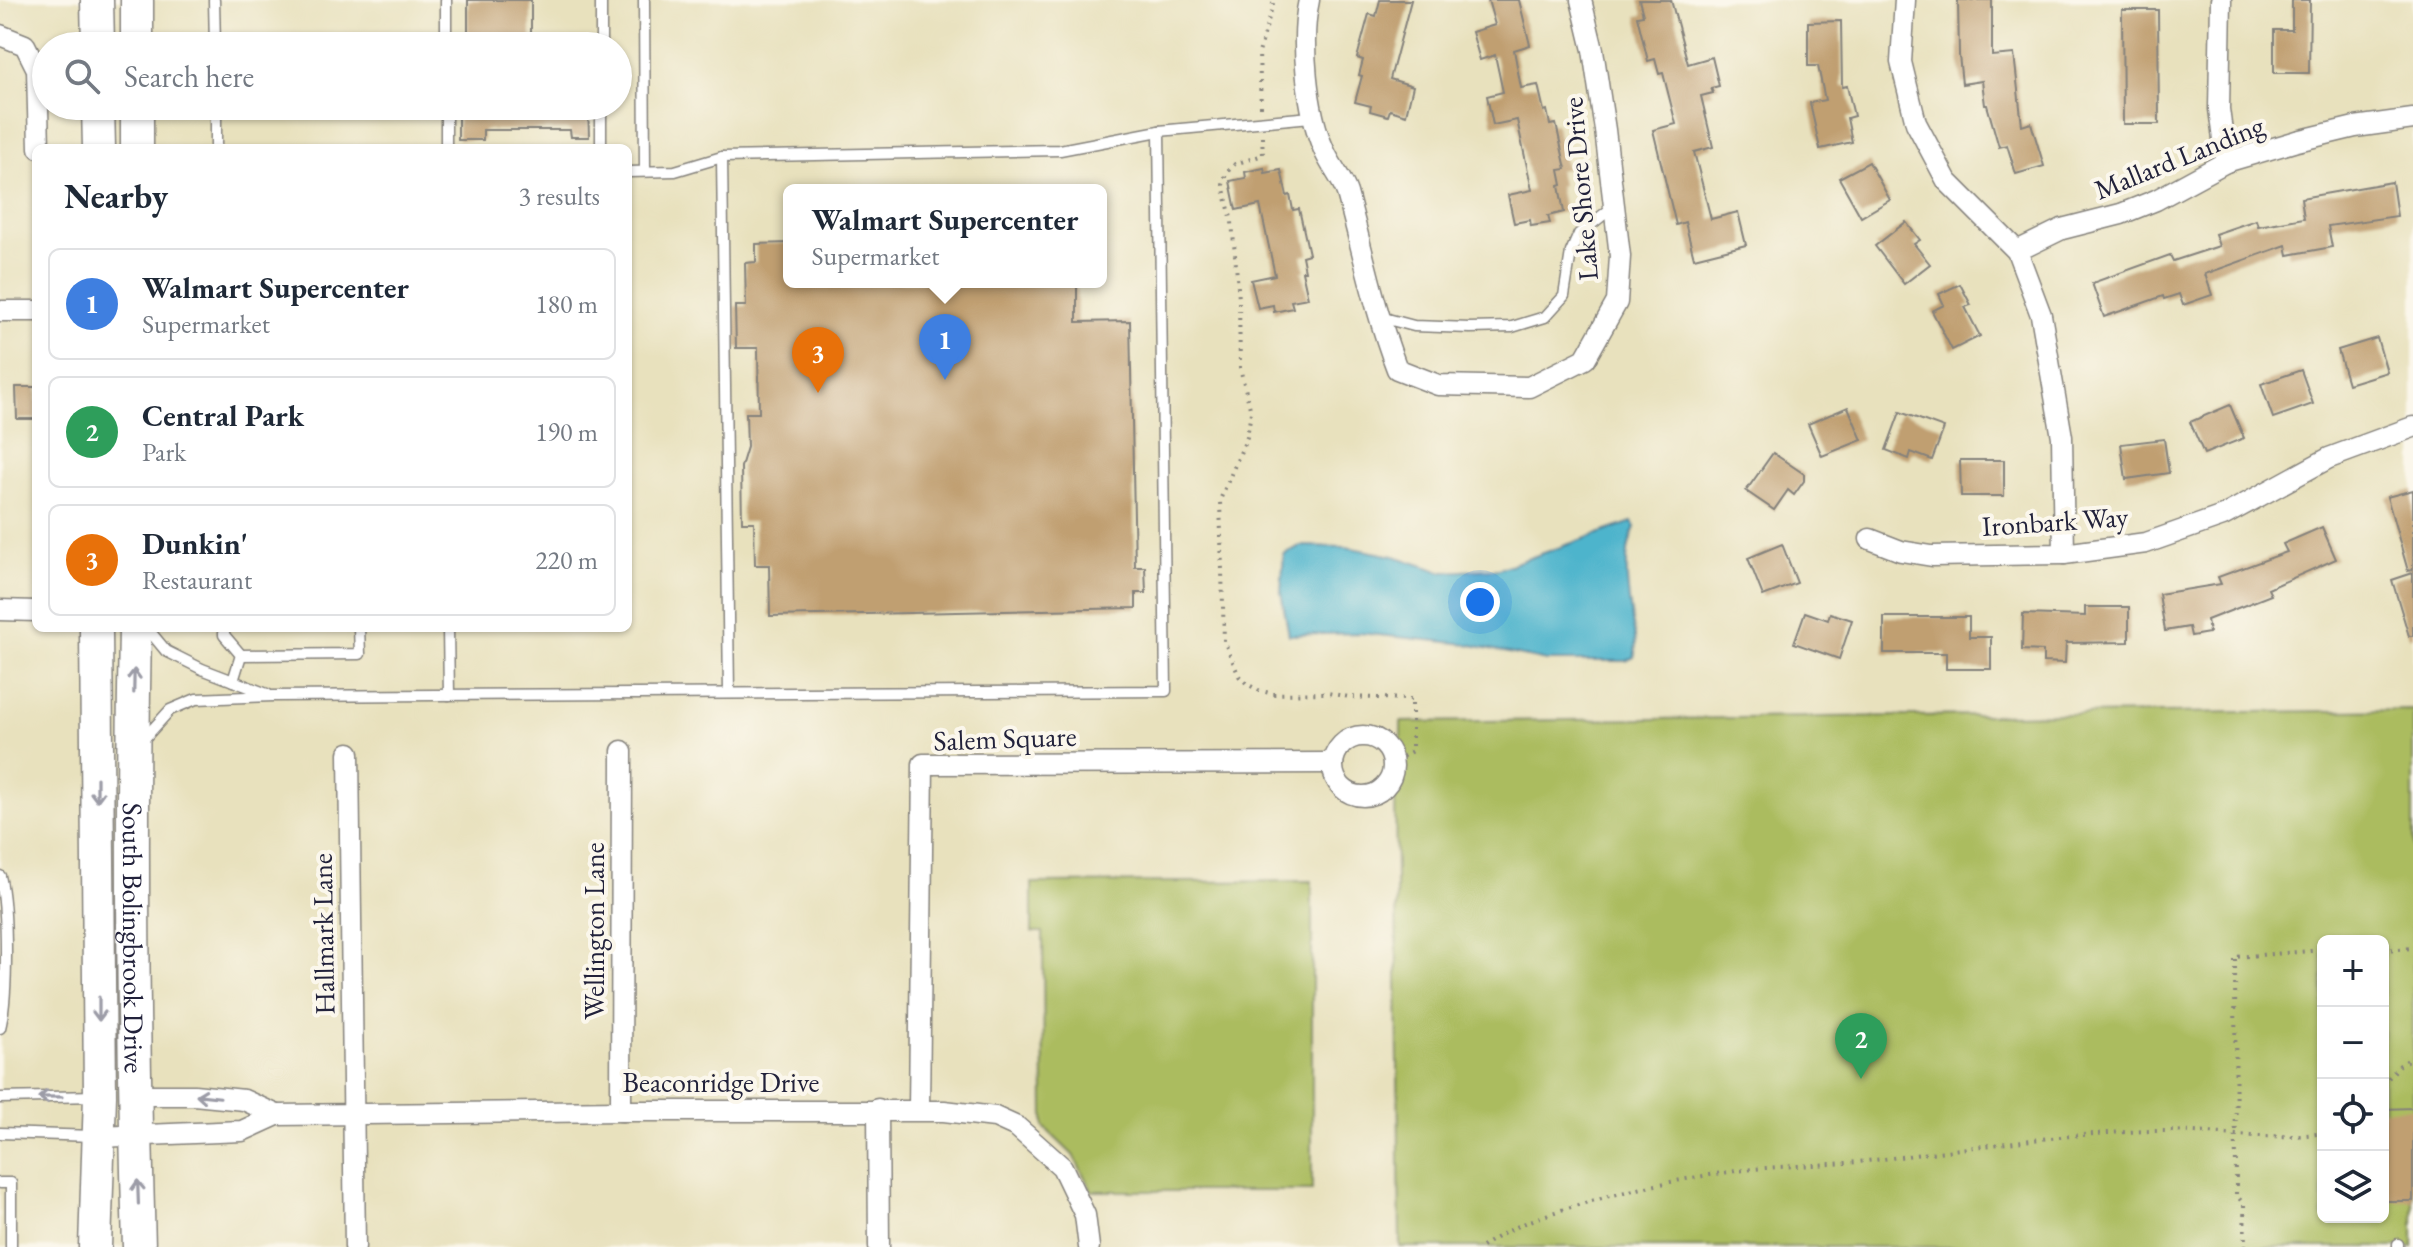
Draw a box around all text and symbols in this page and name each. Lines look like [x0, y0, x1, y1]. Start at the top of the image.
search box [32, 32, 632, 120]
icon: search [60, 54, 104, 98]
text: Search here [124, 57, 254, 96]
street label: Lake Shore Drive [1554, 96, 1606, 282]
street label: Mallard Landing [2089, 106, 2270, 207]
text: Nearby [64, 174, 168, 218]
text: 3 results [519, 179, 600, 213]
popup [783, 184, 1107, 288]
text: Walmart Supercenter [811, 200, 1079, 239]
text: Supermarket [811, 239, 939, 273]
text: Walmart Supercenter [142, 268, 409, 307]
text: 1 [85, 287, 99, 321]
text: 180 m [535, 287, 598, 321]
text: Supermarket [142, 307, 270, 341]
pin: 1 [919, 314, 971, 380]
pin: 3 [792, 327, 844, 393]
text: Central Park [142, 396, 304, 435]
text: 2 [85, 415, 99, 449]
text: 190 m [535, 415, 598, 449]
text: Park [142, 435, 186, 469]
street label: Ironbark Way [1981, 498, 2130, 544]
text: Dunkin' [142, 524, 248, 563]
text: 3 [85, 543, 99, 577]
text: 220 m [535, 543, 598, 577]
text: Restaurant [142, 563, 252, 597]
your location [1460, 582, 1500, 622]
one-way arrow [126, 668, 142, 695]
street label: Salem Square [933, 718, 1077, 758]
one-way arrow [89, 776, 105, 803]
street label: South Bolingbrook Drive [115, 803, 153, 1074]
street label: Wellington Lane [576, 842, 612, 1020]
street label: Hallmark Lane [304, 853, 342, 1015]
map controls [2317, 935, 2389, 1223]
button: + [2317, 935, 2389, 1007]
one-way arrow [91, 995, 107, 1022]
button: − [2317, 1007, 2389, 1079]
pin: 2 [1835, 1013, 1887, 1079]
street label: Beaconridge Drive [623, 1064, 820, 1100]
button: locate [2317, 1079, 2389, 1151]
one-way arrow [37, 1089, 64, 1105]
one-way arrow [195, 1089, 221, 1104]
button: layers [2317, 1151, 2389, 1223]
one-way arrow [130, 1179, 145, 1206]

